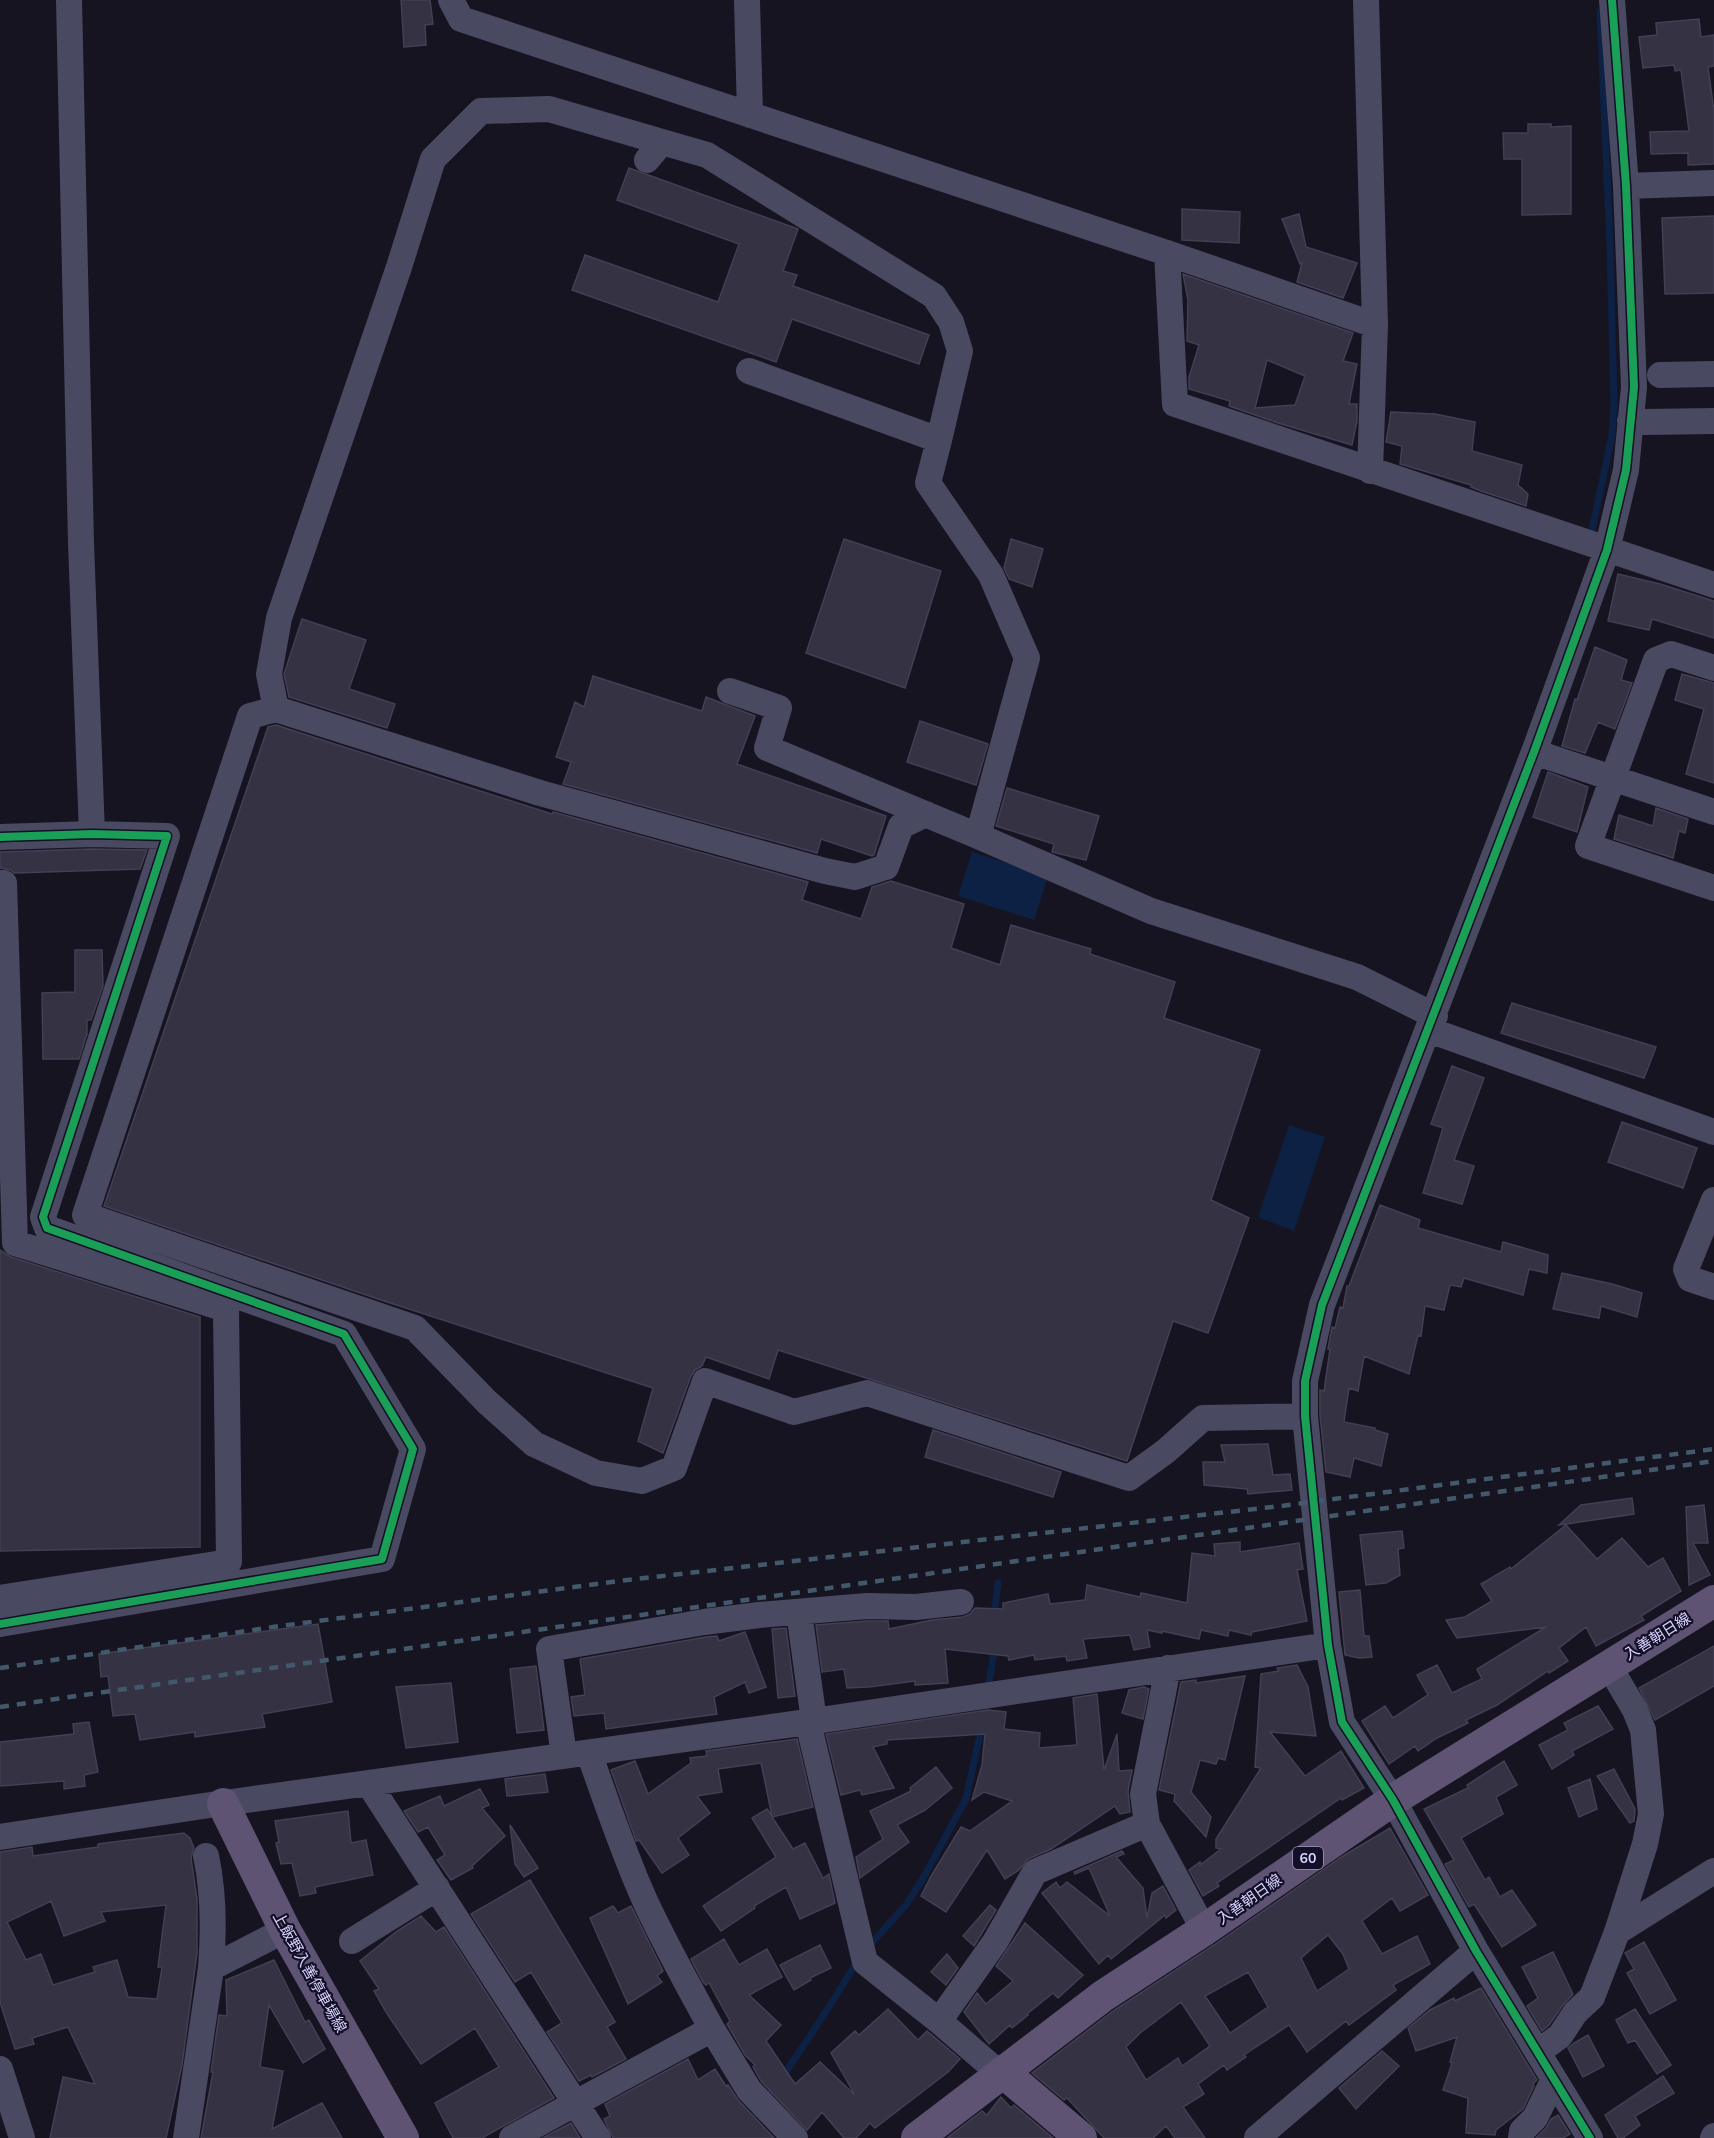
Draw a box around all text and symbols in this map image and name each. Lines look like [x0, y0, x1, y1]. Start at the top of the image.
street label: 入善朝日線 [1620, 1608, 1694, 1664]
road number: 60 [1293, 1847, 1323, 1869]
street label: 入善朝日線 [1213, 1870, 1285, 1928]
street label: 上飯野入善停車場線 [269, 1908, 351, 2036]

